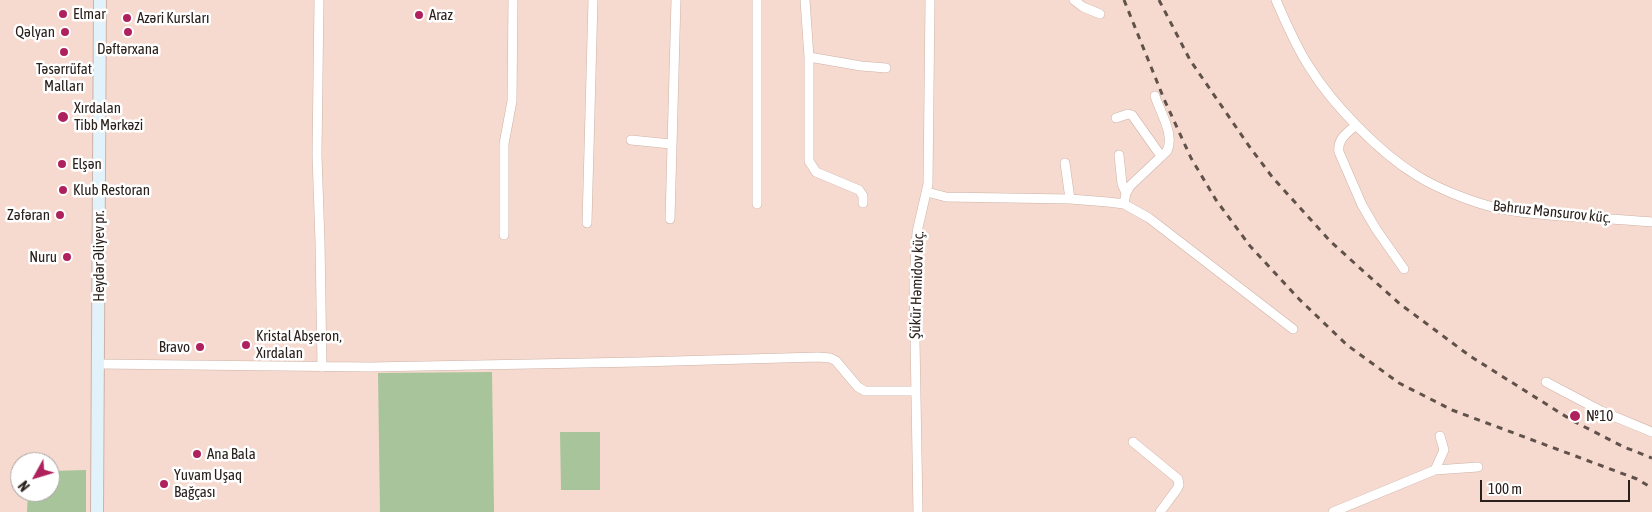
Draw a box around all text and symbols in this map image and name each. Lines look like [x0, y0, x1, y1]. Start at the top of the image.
place label: Elmar [73, 5, 106, 23]
place label: Araz [429, 6, 453, 24]
marker: Elmar [57, 8, 69, 20]
place label: Azəri Kursları [137, 9, 209, 27]
marker: Araz [413, 9, 425, 21]
marker: Azəri Kursları [121, 12, 133, 24]
place label: Qəlyan [15, 23, 55, 41]
marker: Qəlyan [59, 26, 71, 38]
marker: Dəftərxana [122, 26, 134, 38]
place label: Dəftərxana [97, 40, 159, 58]
marker: Təsərrüfat Malları [58, 46, 70, 58]
place label: Təsərrüfat Malları [36, 60, 92, 95]
place label: Xırdalan Tibb Mərkəzi [74, 99, 143, 134]
marker: Xırdalan Tibb Mərkəzi [56, 110, 70, 124]
place label: Elşən [72, 155, 102, 173]
marker: Elşən [56, 158, 68, 170]
place label: Klub Restoran [73, 181, 150, 199]
marker: Klub Restoran [57, 184, 69, 196]
street label: Bəhruz Mənsurov küç. [1492, 197, 1612, 227]
place label: Zəfəran [7, 206, 50, 224]
marker: Zəfəran [54, 209, 66, 221]
street label: Heydər Əliyev pr. [90, 210, 108, 302]
street label: Şükür Həmidov küç. [906, 231, 928, 339]
place label: Nuru [29, 248, 57, 266]
marker: Nuru [61, 251, 73, 263]
place label: Kristal Abşeron, Xırdalan [256, 327, 342, 362]
place label: Bravo [159, 338, 190, 356]
marker: Kristal Abşeron, Xırdalan [240, 339, 252, 351]
marker: Bravo [194, 341, 206, 353]
place label: №10 [1586, 407, 1613, 425]
marker: №10 [1568, 409, 1582, 423]
place label: Ana Bala [207, 445, 256, 463]
marker: Ana Bala [191, 448, 203, 460]
north arrow [10, 452, 60, 502]
place label: Yuvam Uşaq Bağçası [174, 466, 242, 501]
scale bar [1482, 470, 1632, 502]
text: N [15, 478, 33, 494]
marker: Yuvam Uşaq Bağçası [158, 478, 170, 490]
text: 100 m [1488, 480, 1522, 497]

